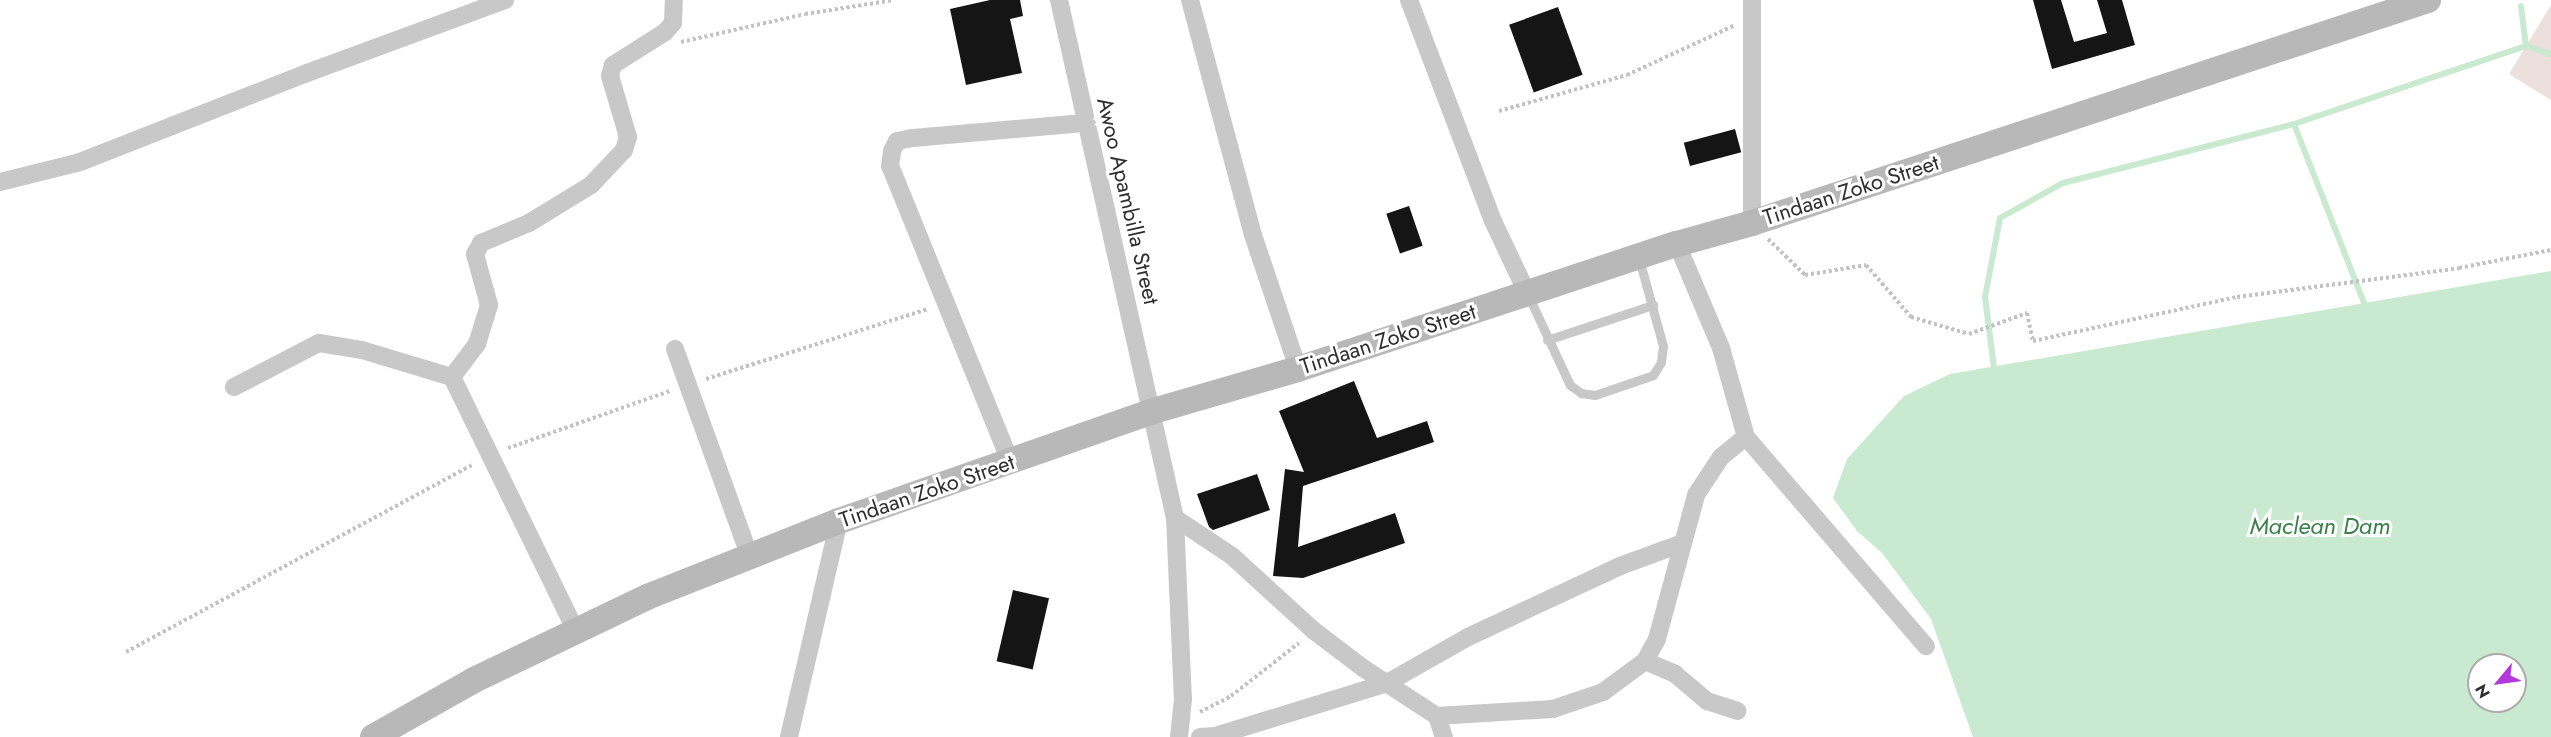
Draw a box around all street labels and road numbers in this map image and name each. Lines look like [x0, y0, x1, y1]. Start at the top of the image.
street label: Awoo Apambilla Street [1091, 95, 1165, 307]
street label: Tindaan Zoko Street [1760, 149, 1942, 231]
street label: Tindaan Zoko Street [1297, 298, 1479, 380]
street label: Tindaan Zoko Street [836, 449, 1018, 533]

